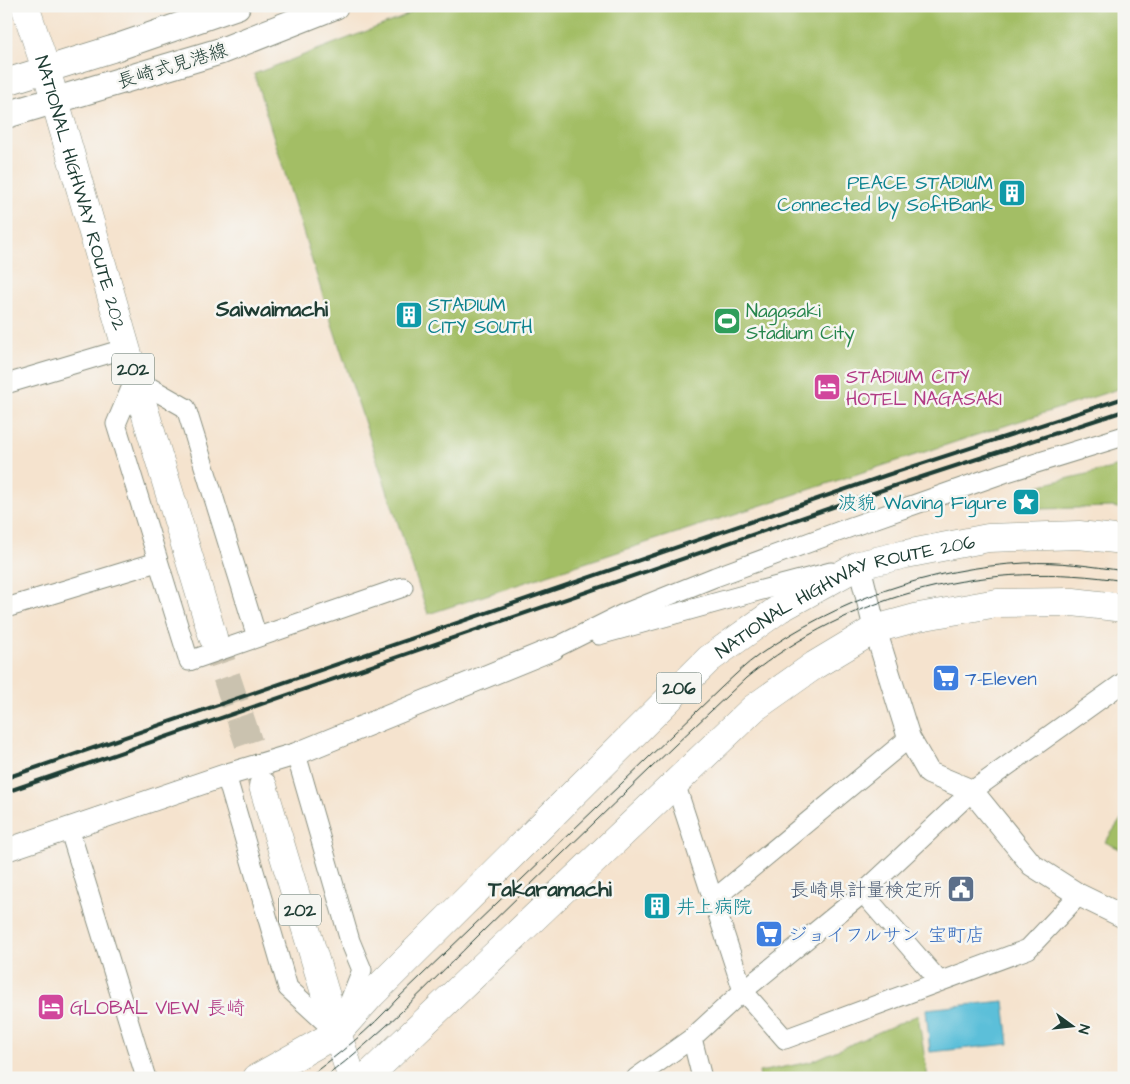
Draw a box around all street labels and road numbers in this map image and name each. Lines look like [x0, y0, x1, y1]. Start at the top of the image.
street label: 長崎式見港線 [114, 37, 231, 96]
street label: NATIONAL HIGHWAY ROUTE 202 [27, 52, 132, 334]
road number: 202 [112, 354, 154, 384]
street label: NATIONAL HIGHWAY ROUTE 206 [710, 529, 978, 666]
road number: 206 [656, 672, 702, 704]
road number: 202 [279, 894, 321, 926]

